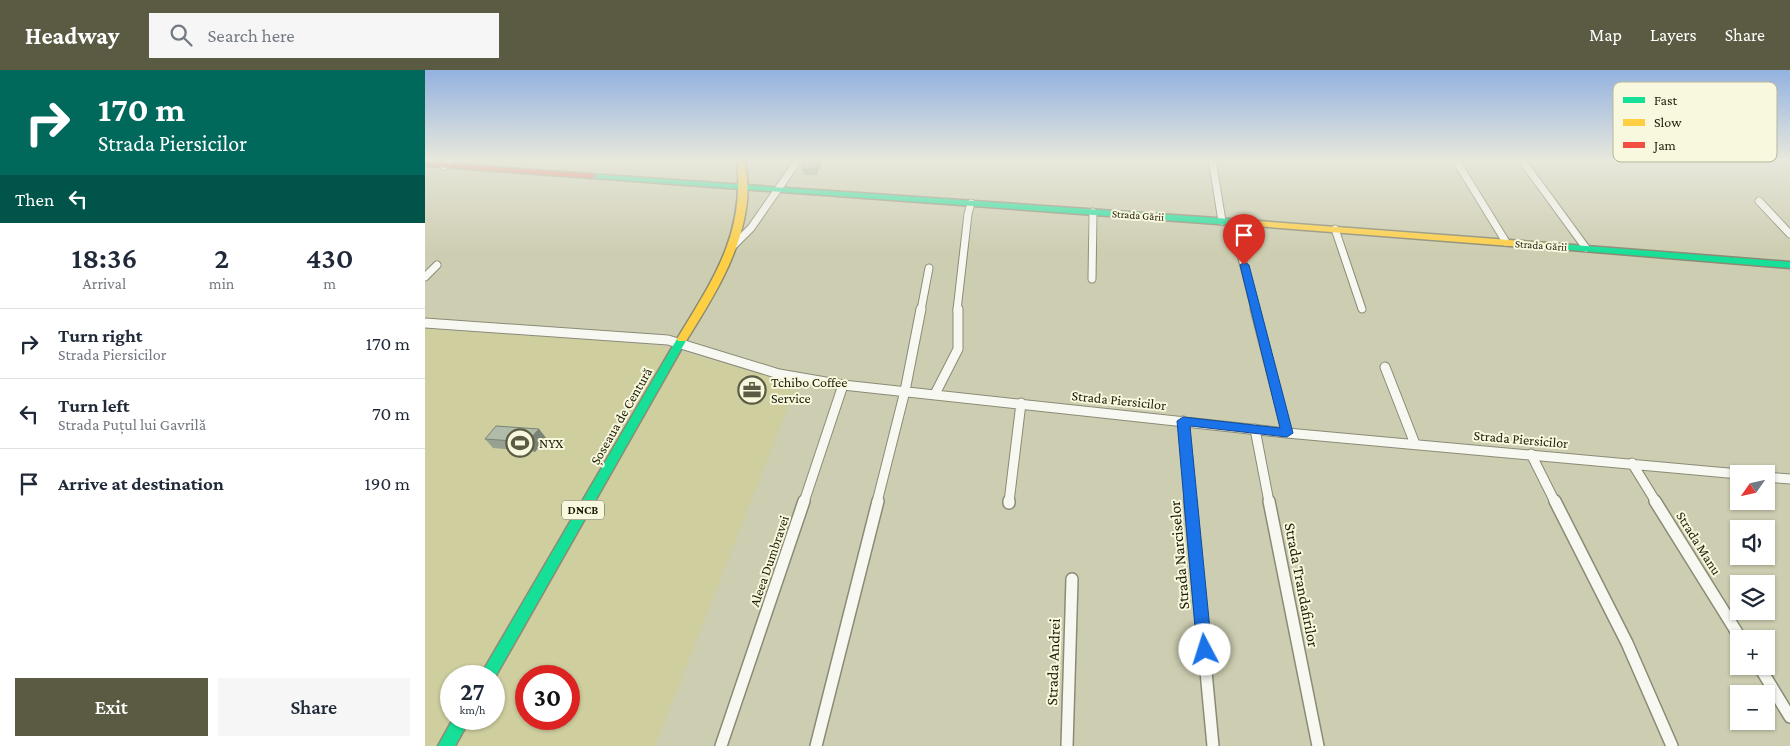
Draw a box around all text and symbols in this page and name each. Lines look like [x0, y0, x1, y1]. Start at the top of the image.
search box [149, 13, 499, 58]
icon: search [167, 21, 195, 49]
text: Headway [25, 22, 119, 49]
text: Search here [207, 25, 295, 46]
text: Map [1589, 25, 1622, 45]
text: Layers [1650, 25, 1697, 45]
text: Share [1725, 25, 1765, 45]
legend [1613, 82, 1777, 162]
icon: right [15, 90, 80, 155]
text: 170 m [98, 90, 185, 129]
text: Fast [1654, 92, 1678, 108]
text: Slow [1654, 114, 1682, 130]
text: Strada Piersicilor [98, 131, 247, 156]
text: Jam [1652, 137, 1676, 153]
icon: left [64, 185, 92, 213]
text: Then [15, 189, 54, 210]
street label: Strada Gării [1112, 207, 1165, 223]
pin [1223, 214, 1265, 265]
icon: arrive [1230, 221, 1258, 249]
street label: Strada Gării [1515, 237, 1568, 253]
text: 18:36 [71, 241, 137, 274]
text: 2 [214, 241, 229, 274]
text: 430 [306, 241, 354, 274]
text: Arrival [83, 275, 126, 292]
text: min [209, 275, 234, 292]
text: m [323, 275, 336, 292]
text: Turn right [58, 325, 143, 346]
icon: right [15, 330, 43, 358]
text: 170 m [366, 333, 410, 354]
text: Strada Piersicilor [58, 346, 166, 363]
street label: Șoseaua de Centură [587, 364, 656, 468]
place label: Tchibo Coffee Service [771, 374, 847, 406]
office icon: Tchibo Coffee Service [737, 375, 767, 405]
street label: Strada Piersicilor [1071, 387, 1167, 413]
text: Turn left [58, 395, 130, 416]
icon: left [15, 400, 43, 428]
text: 70 m [372, 403, 410, 424]
text: Strada Puțul lui Gavrilă [58, 416, 206, 433]
street label: Strada Piersicilor [1473, 427, 1569, 451]
sports icon: NYX [505, 428, 535, 458]
place label: NYX [539, 435, 563, 451]
north arrow [1730, 465, 1775, 510]
map controls [1730, 465, 1775, 730]
icon: arrive [15, 470, 43, 498]
text: Arrive at destination [58, 473, 224, 494]
text: 190 m [364, 473, 410, 494]
street label: Strada Narciselor [1166, 499, 1192, 610]
road number: DNCB [562, 500, 604, 520]
street label: Strada Manu [1673, 508, 1725, 578]
street label: Aleea Dumbravei [746, 513, 792, 609]
button: sound [1730, 520, 1775, 565]
street label: Strada Trandafirilor [1282, 521, 1322, 649]
button: layers [1730, 575, 1775, 620]
street label: Strada Andrei [1043, 618, 1063, 706]
position arrow [1178, 623, 1230, 675]
button: + [1730, 630, 1775, 675]
speed limit sign: 30 [515, 665, 580, 730]
button: Exit [15, 678, 208, 736]
button: Share [218, 678, 410, 736]
text: 27 [460, 678, 485, 705]
button: − [1730, 685, 1775, 730]
text: km/h [460, 703, 485, 717]

